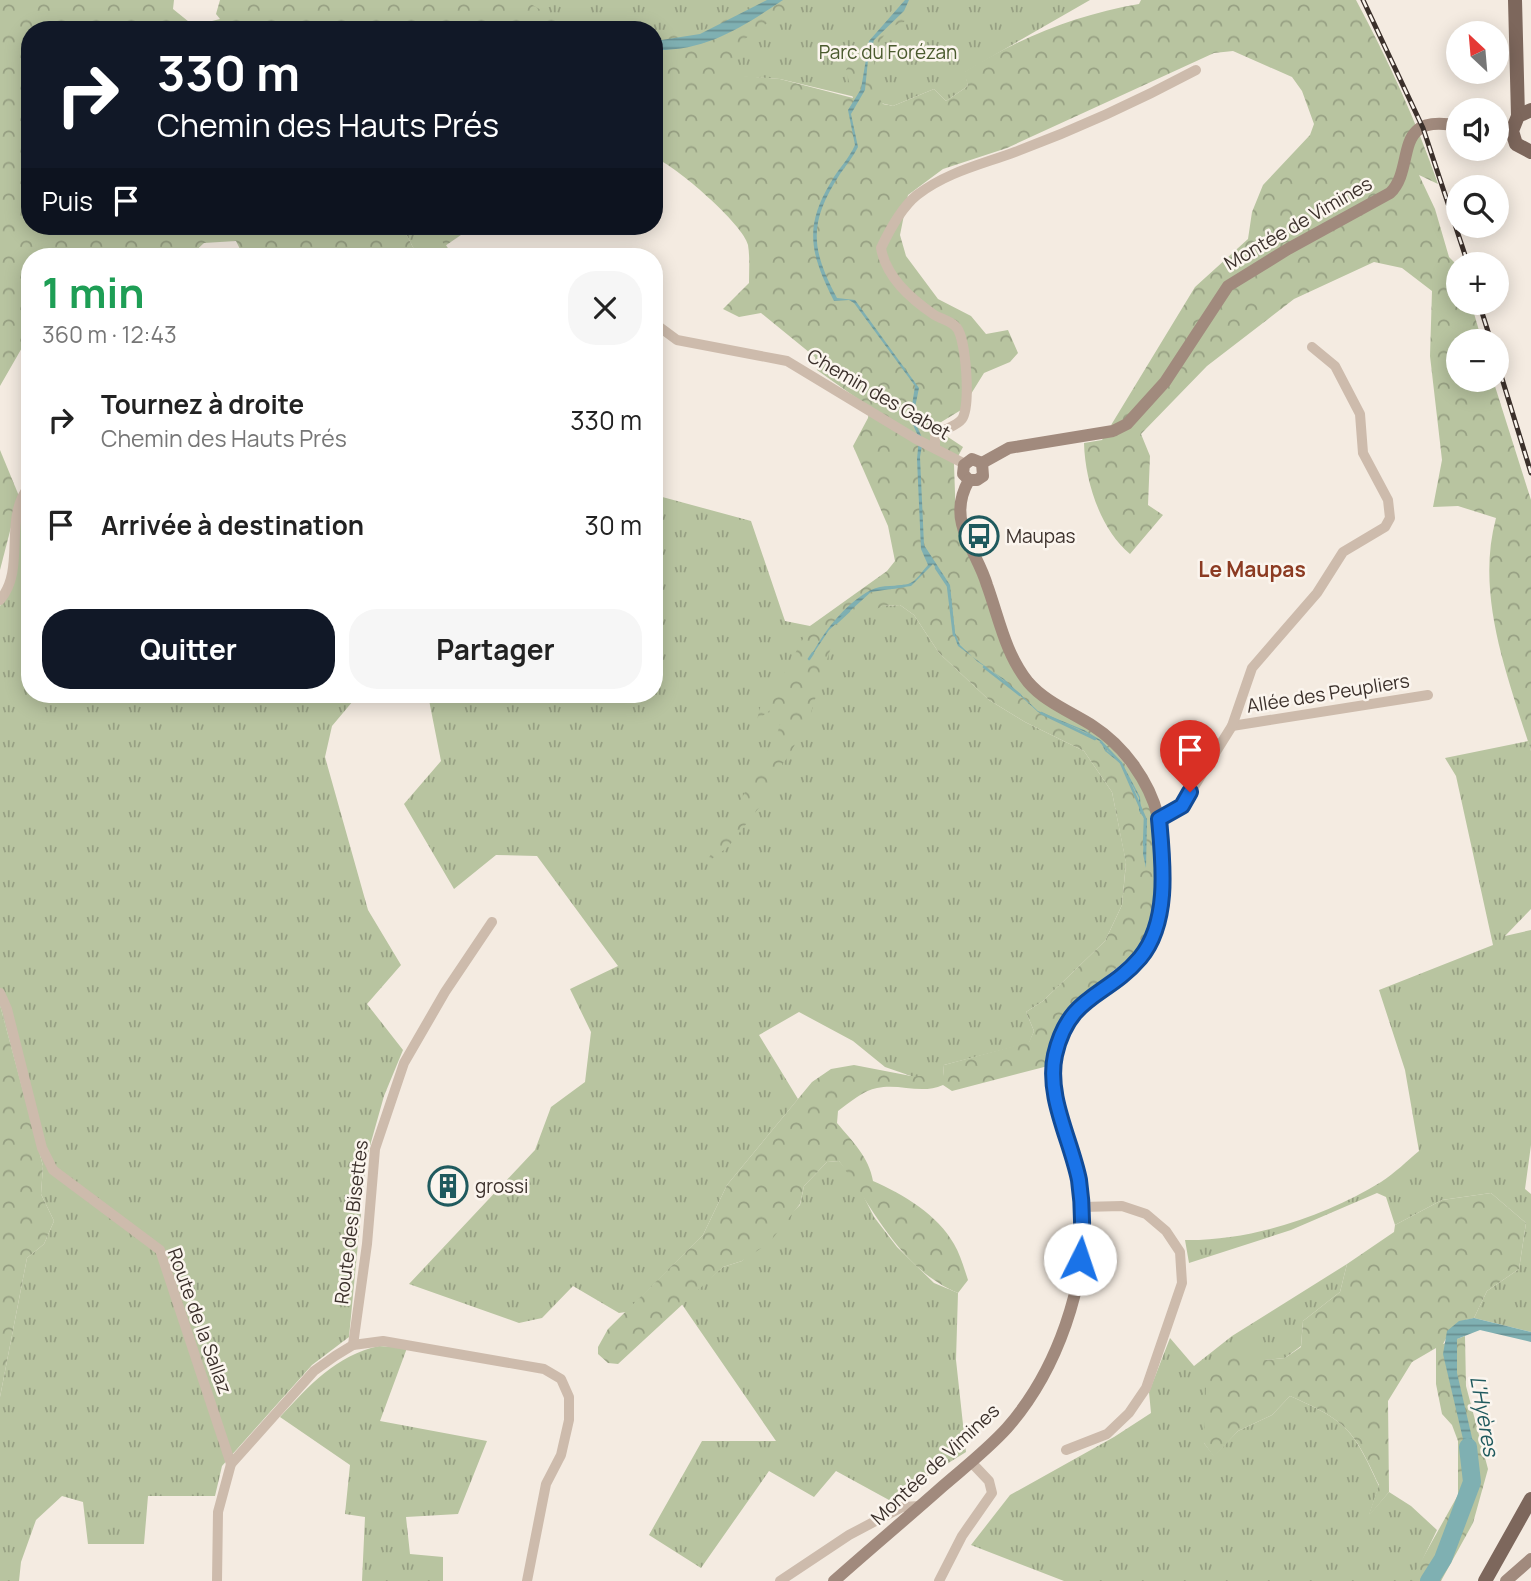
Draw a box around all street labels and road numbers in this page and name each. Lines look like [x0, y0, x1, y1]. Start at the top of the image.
street label: Montée de Vimines [1219, 170, 1377, 276]
street label: Chemin des Gabet [803, 342, 955, 446]
street label: Allée des Peupliers [1245, 667, 1411, 719]
street label: Route des Bisettes [328, 1138, 374, 1306]
street label: Route de la Sallaz [162, 1244, 238, 1398]
street label: Montée de Vimines [865, 1398, 1005, 1530]

